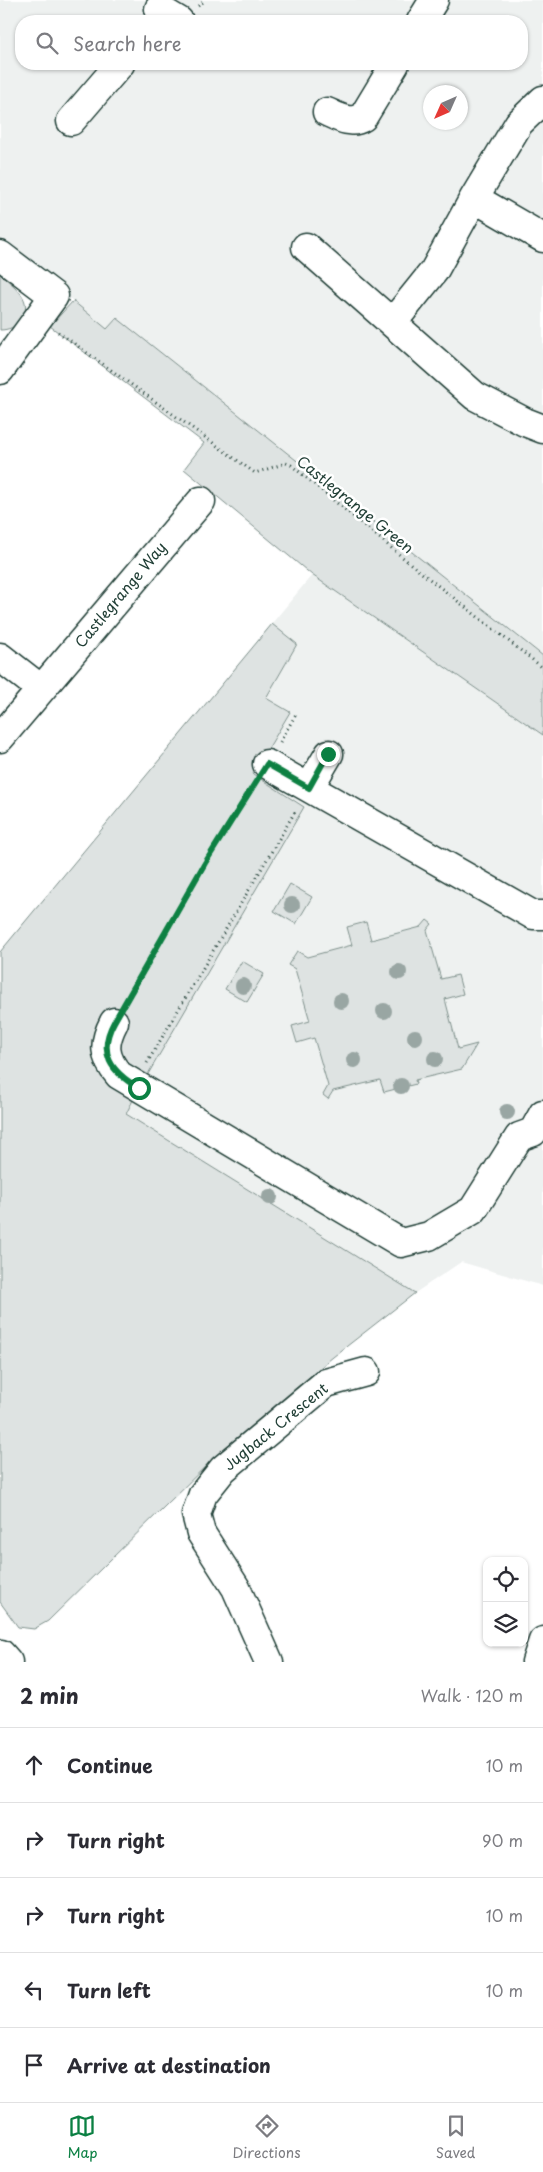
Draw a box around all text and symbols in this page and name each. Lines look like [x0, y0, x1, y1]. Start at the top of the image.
search box [15, 15, 528, 70]
icon: search [33, 29, 61, 57]
text: Search here [73, 29, 182, 57]
north arrow [423, 85, 468, 130]
street label: Castlegrange Green [292, 449, 419, 558]
street label: Castlegrange Way [69, 536, 171, 652]
route end [317, 743, 340, 766]
route start [128, 1077, 151, 1100]
street label: Jugback Crescent [218, 1376, 332, 1475]
map controls [483, 1557, 528, 1647]
button: locate [483, 1557, 528, 1602]
button: layers [483, 1602, 528, 1647]
text: 2 min [20, 1679, 79, 1711]
text: Walk · 120 m [421, 1683, 523, 1707]
icon: ahead [20, 1751, 48, 1779]
text: Continue [67, 1751, 153, 1779]
text: 10 m [486, 1753, 523, 1777]
icon: right [20, 1826, 48, 1854]
text: Turn right [67, 1826, 165, 1854]
text: 90 m [482, 1828, 523, 1852]
icon: right [20, 1901, 48, 1929]
text: Turn right [67, 1901, 165, 1929]
text: 10 m [486, 1903, 523, 1927]
icon: left [20, 1976, 48, 2004]
text: Turn left [67, 1976, 151, 2004]
text: 10 m [486, 1978, 523, 2002]
icon: arrive [20, 2051, 48, 2079]
text: Arrive at destination [67, 2051, 271, 2079]
tab: Map [68, 2112, 97, 2163]
tab: Directions [233, 2112, 301, 2163]
tab: Saved [436, 2112, 475, 2163]

